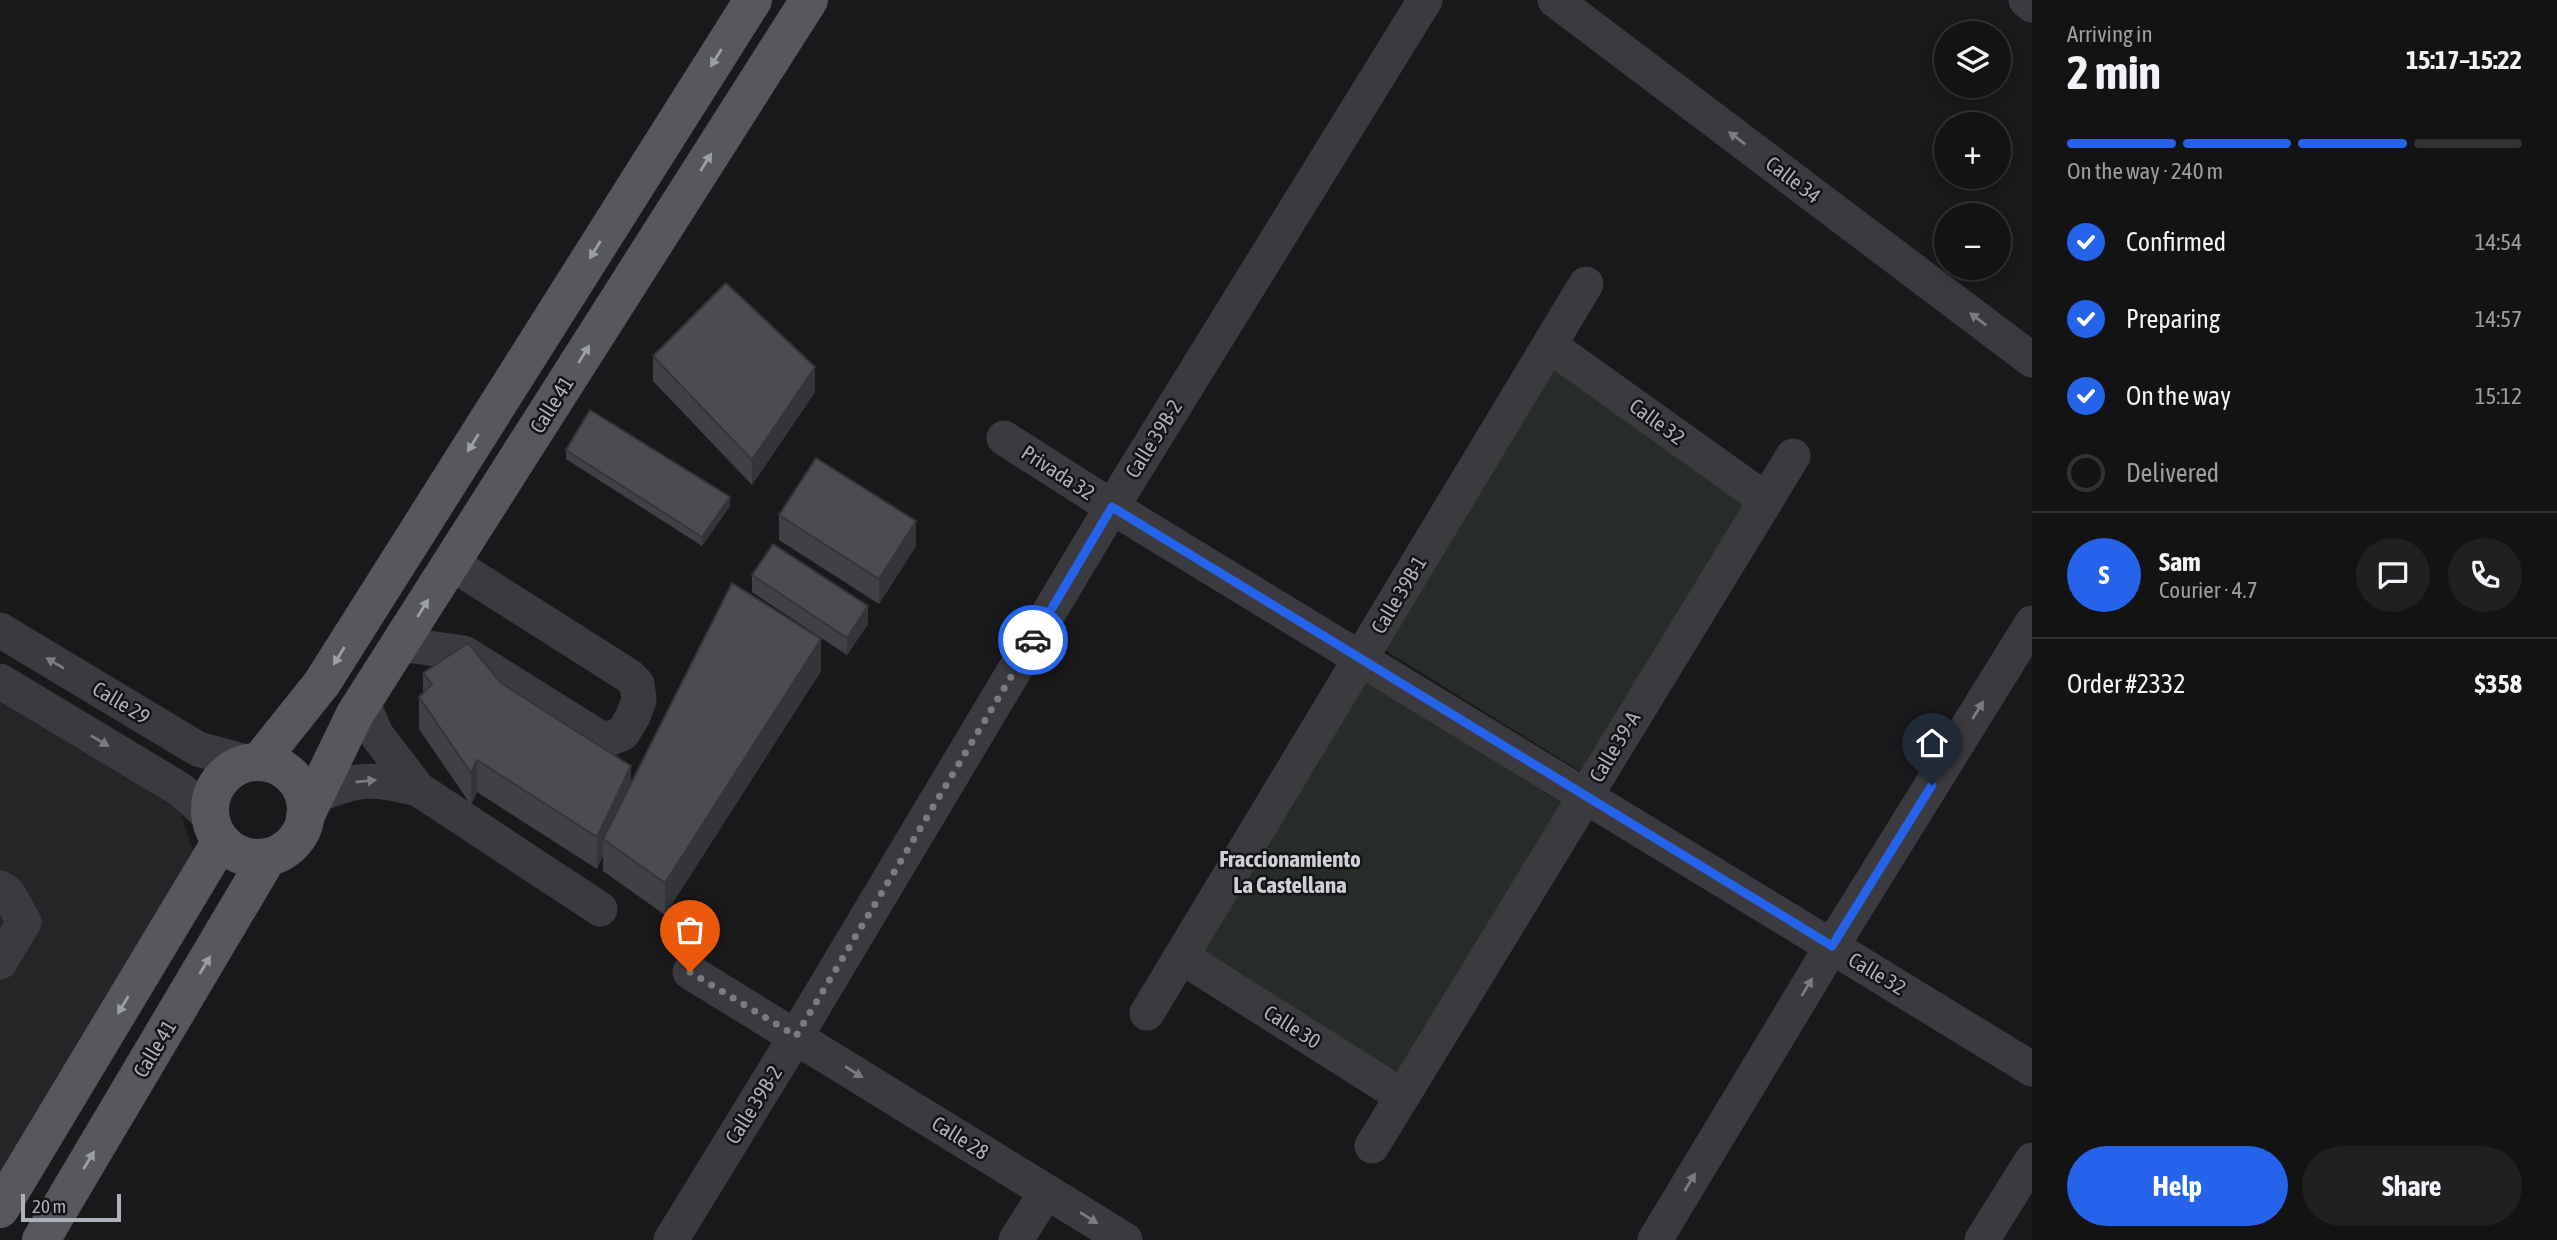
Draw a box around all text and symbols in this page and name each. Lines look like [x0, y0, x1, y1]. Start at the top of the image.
map controls [1934, 21, 2011, 280]
button: layers [1934, 21, 2011, 98]
text: Arriving in [2067, 21, 2153, 47]
text: 15:17–15:22 [2406, 45, 2522, 75]
text: 2 min [2067, 46, 2161, 99]
one-way arrow [710, 48, 723, 67]
button: + [1934, 112, 2011, 189]
one-way arrow [1728, 131, 1746, 145]
street label: Calle 34 [1762, 151, 1826, 208]
one-way arrow [700, 152, 713, 172]
text: On the way · 240 m [2067, 158, 2223, 184]
button: − [1934, 203, 2011, 280]
icon: check [2067, 223, 2105, 261]
text: Confirmed [2126, 227, 2226, 257]
text: 14:54 [2475, 229, 2522, 255]
one-way arrow [588, 241, 601, 260]
icon: check [2067, 300, 2105, 338]
text: Preparing [2126, 304, 2220, 334]
text: 14:57 [2475, 306, 2522, 332]
one-way arrow [1968, 312, 1987, 326]
one-way arrow [578, 344, 591, 364]
street label: Calle 41 [524, 372, 578, 437]
icon: check [2067, 377, 2105, 415]
text: On the way [2126, 381, 2231, 411]
text: 15:12 [2475, 383, 2522, 409]
street label: Calle 32 [1625, 393, 1690, 449]
street label: Calle 39B-2 [1120, 395, 1186, 482]
one-way arrow [467, 433, 480, 452]
street label: Privada 32 [1018, 440, 1099, 505]
text: Delivered [2126, 458, 2219, 488]
button: chat [2356, 538, 2430, 612]
button: phone [2448, 538, 2522, 612]
text: Sam [2159, 547, 2201, 577]
street label: Calle 39B-1 [1366, 551, 1431, 638]
text: S [2099, 560, 2109, 590]
text: Courier · 4.7 [2159, 577, 2258, 603]
one-way arrow [416, 598, 429, 618]
courier [998, 605, 1068, 675]
icon: car [1014, 621, 1052, 659]
one-way arrow [333, 646, 346, 665]
one-way arrow [46, 657, 65, 670]
text: Order #2332 [2067, 669, 2186, 699]
text: $358 [2474, 669, 2522, 699]
street label: Calle 29 [89, 676, 154, 728]
one-way arrow [1972, 700, 1985, 719]
street label: Calle 39-A [1584, 706, 1645, 786]
pin [1902, 713, 1962, 785]
icon: home [1913, 724, 1951, 762]
one-way arrow [91, 735, 110, 748]
one-way arrow [355, 775, 377, 786]
district label: Fraccionamiento La Castellana [1219, 846, 1361, 898]
pin [660, 900, 720, 972]
icon: bag [671, 911, 709, 949]
street label: Calle 32 [1845, 947, 1910, 999]
one-way arrow [199, 955, 211, 974]
one-way arrow [1801, 977, 1814, 996]
one-way arrow [116, 995, 129, 1014]
street label: Calle 30 [1260, 999, 1325, 1053]
street label: Calle 41 [128, 1016, 180, 1081]
street label: Calle 39B-2 [720, 1061, 786, 1148]
one-way arrow [845, 1066, 864, 1079]
street label: Calle 28 [928, 1110, 993, 1164]
button: Help [2067, 1146, 2288, 1226]
button: Share [2302, 1146, 2522, 1226]
one-way arrow [82, 1151, 95, 1170]
one-way arrow [1684, 1172, 1696, 1191]
scale bar [21, 1191, 121, 1223]
text: 20 m [32, 1195, 66, 1217]
one-way arrow [1080, 1212, 1099, 1225]

